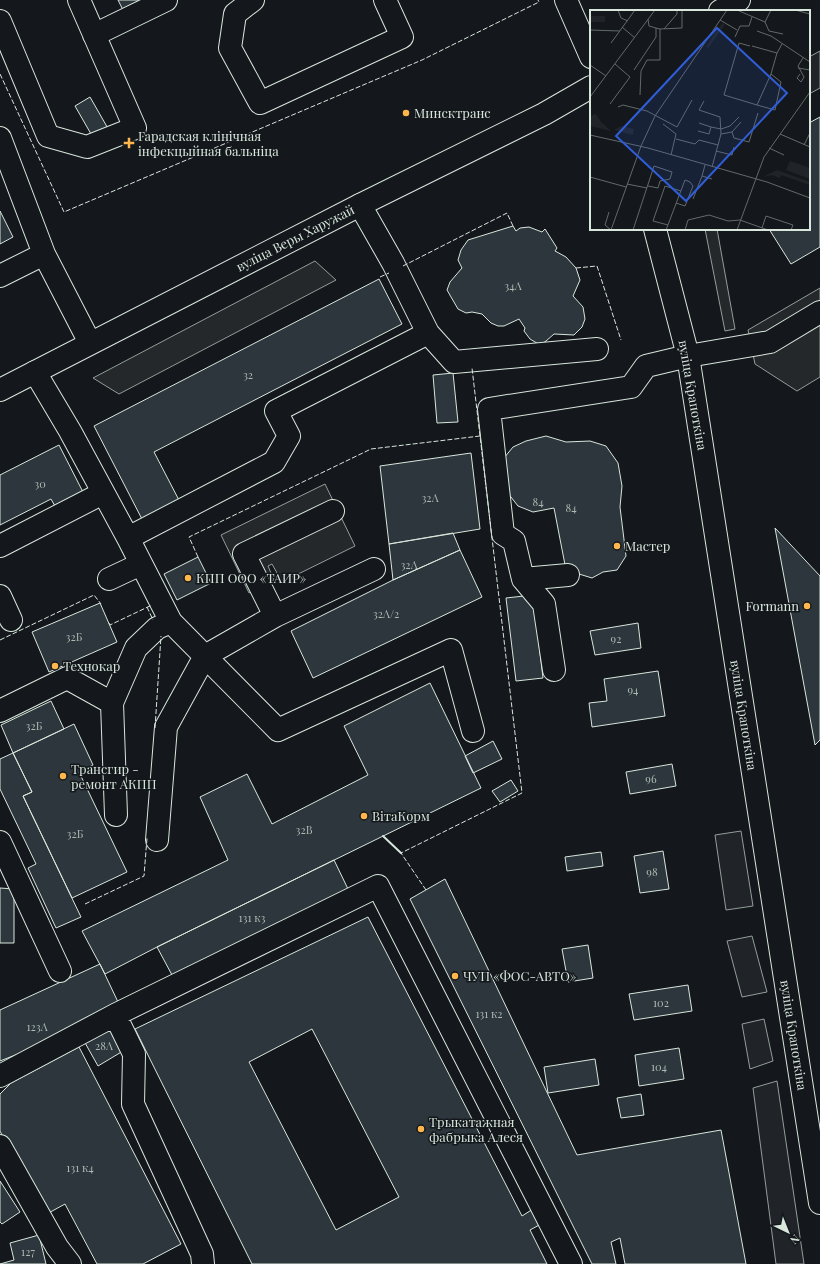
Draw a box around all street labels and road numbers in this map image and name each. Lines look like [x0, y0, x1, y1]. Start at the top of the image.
street label: вуліца Веры Харужай [233, 200, 357, 275]
street label: вуліца Крапоткіна [675, 338, 712, 452]
street label: вуліца Крапоткіна [727, 658, 762, 772]
street label: вуліца Крапоткіна [777, 978, 812, 1092]

